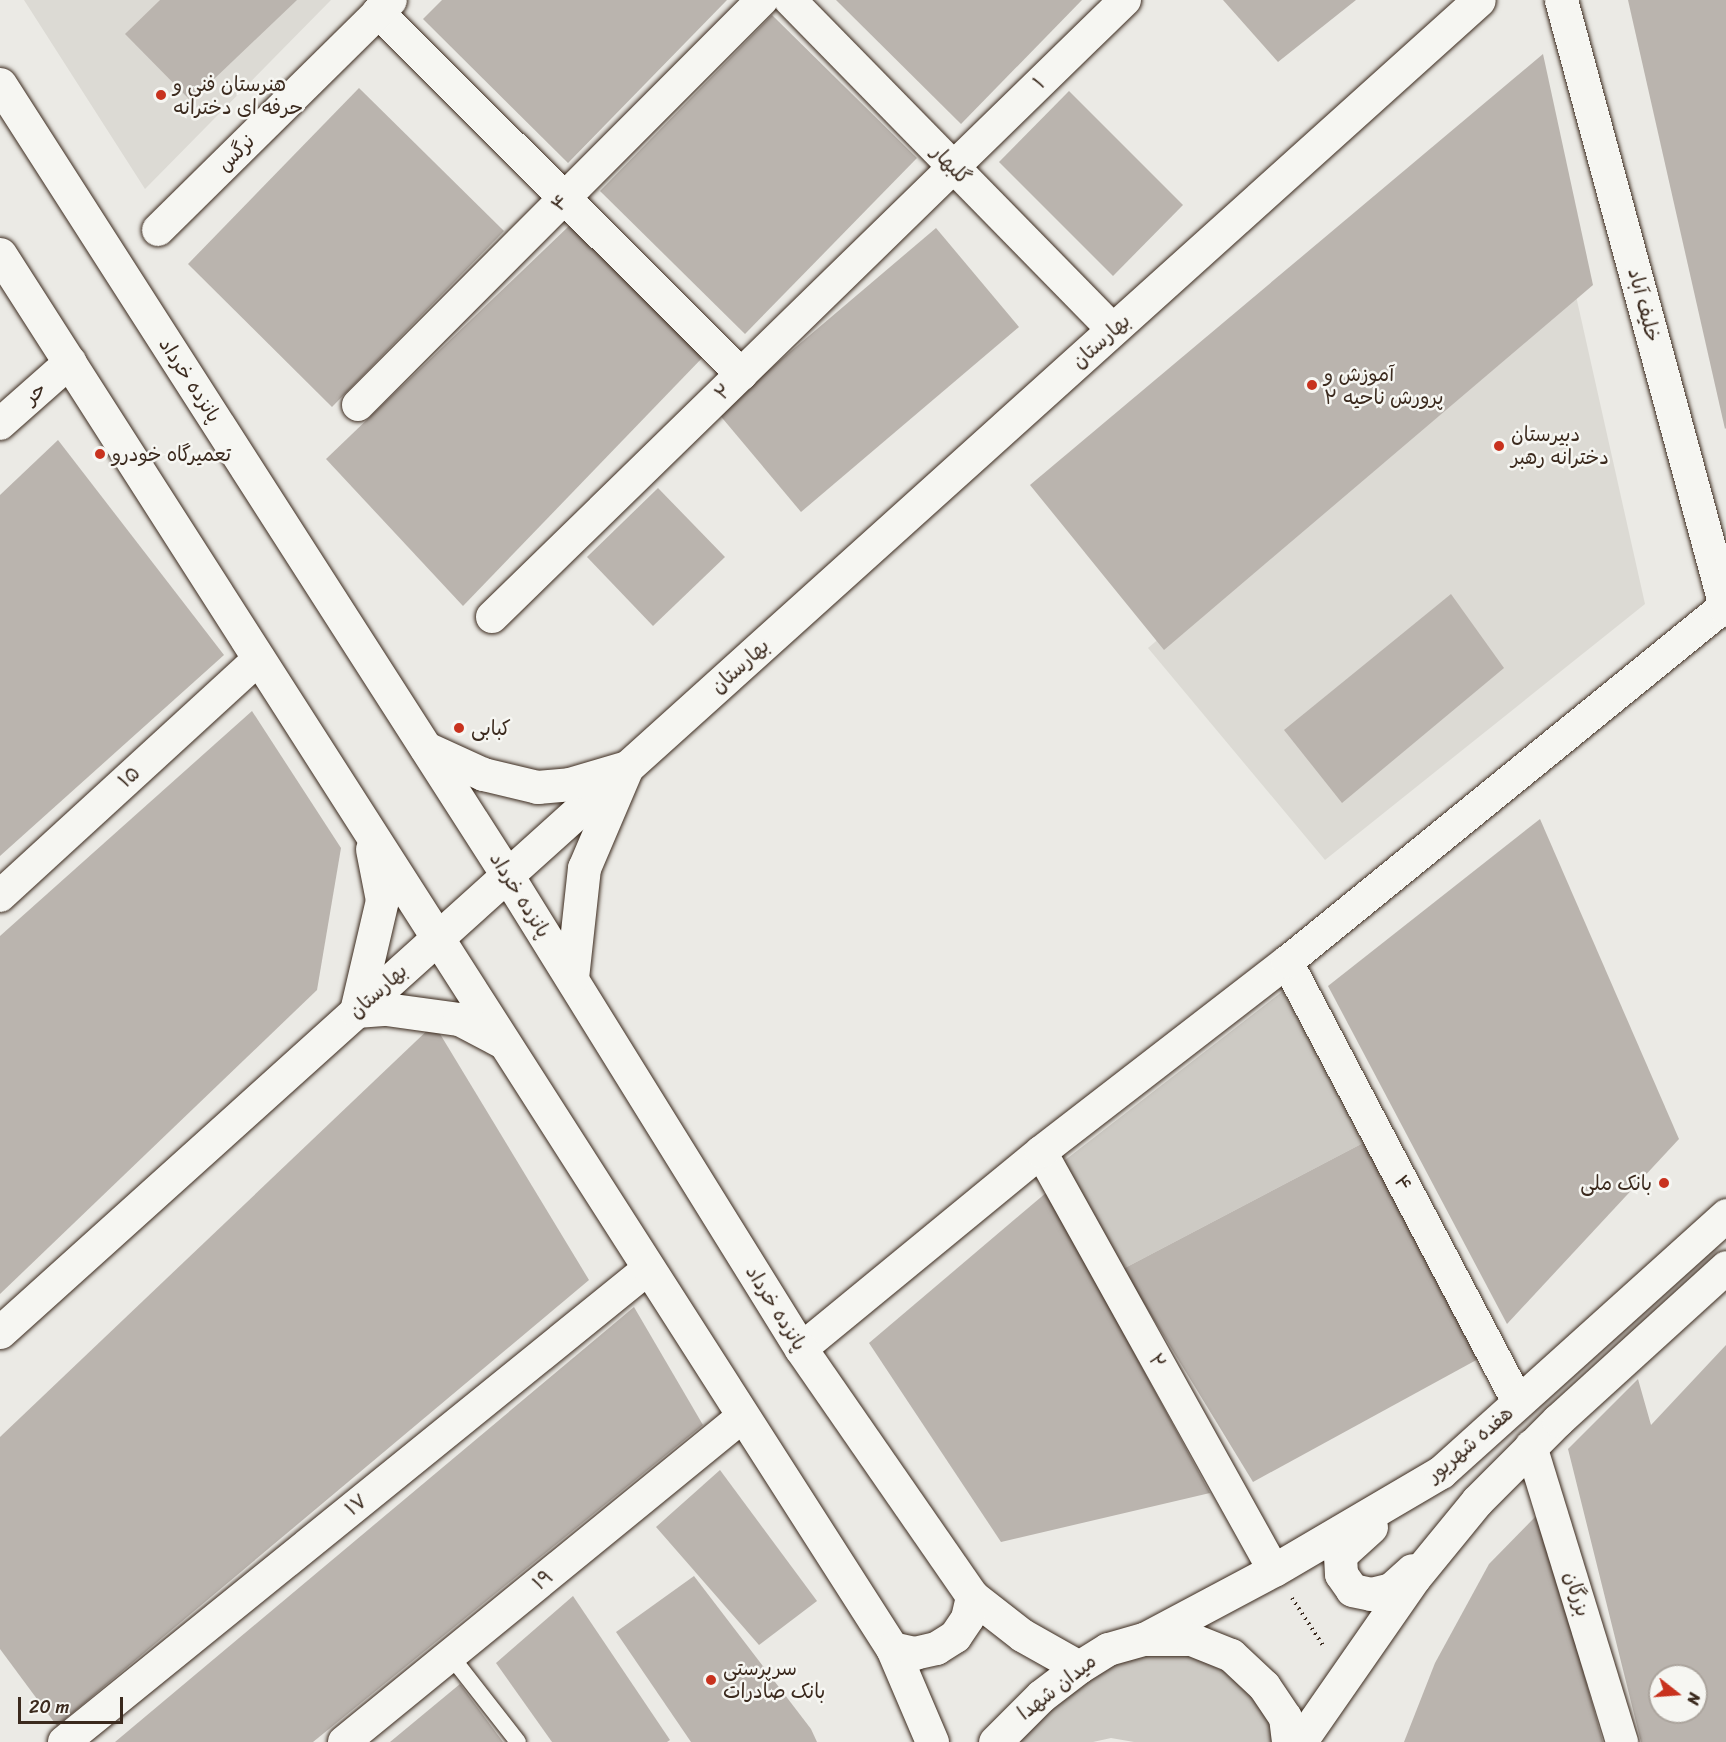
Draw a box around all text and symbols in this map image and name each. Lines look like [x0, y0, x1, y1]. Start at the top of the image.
place label: هنرستان فنی و حرفه ای دخترانه [173, 72, 303, 119]
street label: ۱ [1028, 72, 1050, 94]
marker: هنرستان فنی و حرفه ای دخترانه [154, 88, 168, 102]
street label: نرگس [212, 129, 260, 177]
street label: گلبهار [927, 140, 975, 190]
street label: ۴ [546, 189, 574, 217]
street label: خلیف آباد [1623, 265, 1665, 345]
street label: بهارستان [1067, 309, 1135, 373]
street label: پانزده خرداد [154, 333, 226, 427]
place label: آموزش و پرورش ناحیه ۲ [1324, 362, 1443, 409]
street label: حر [19, 377, 51, 409]
marker: آموزش و پرورش ناحیه ۲ [1305, 378, 1319, 392]
street label: ۲ [710, 379, 736, 405]
place label: دبیرستان دخترانه رهبر [1511, 422, 1609, 469]
marker: دبیرستان دخترانه رهبر [1492, 439, 1506, 453]
place label: تعمیرگاه خودرو [112, 442, 231, 466]
marker: تعمیرگاه خودرو [93, 447, 107, 461]
street label: بهارستان [706, 634, 774, 698]
place label: کبابی [471, 716, 511, 740]
marker: کبابی [452, 721, 466, 735]
street label: ۱۵ [113, 761, 145, 793]
street label: پانزده خرداد [484, 848, 556, 942]
street label: بهارستان [344, 959, 412, 1023]
street label: ۴ [1389, 1171, 1417, 1195]
place label: بانک ملی [1580, 1171, 1652, 1195]
marker: بانک ملی [1657, 1176, 1671, 1190]
street label: پانزده خرداد [740, 1261, 812, 1355]
street label: ۲ [1143, 1349, 1171, 1373]
street label: هفده شهریور [1422, 1401, 1518, 1487]
street label: ۱۷ [340, 1489, 372, 1521]
street label: ۱۹ [528, 1564, 558, 1596]
street label: بزرگان [1559, 1569, 1595, 1619]
street label: میدان شهدا [1013, 1649, 1101, 1725]
place label: سرپرستی بانک صادرات [723, 1656, 825, 1703]
north arrow [1648, 1664, 1708, 1724]
marker: سرپرستی بانک صادرات [704, 1673, 718, 1687]
scale bar [21, 1685, 126, 1723]
text: N [1678, 1689, 1709, 1708]
text: 20 m [29, 1691, 69, 1723]

